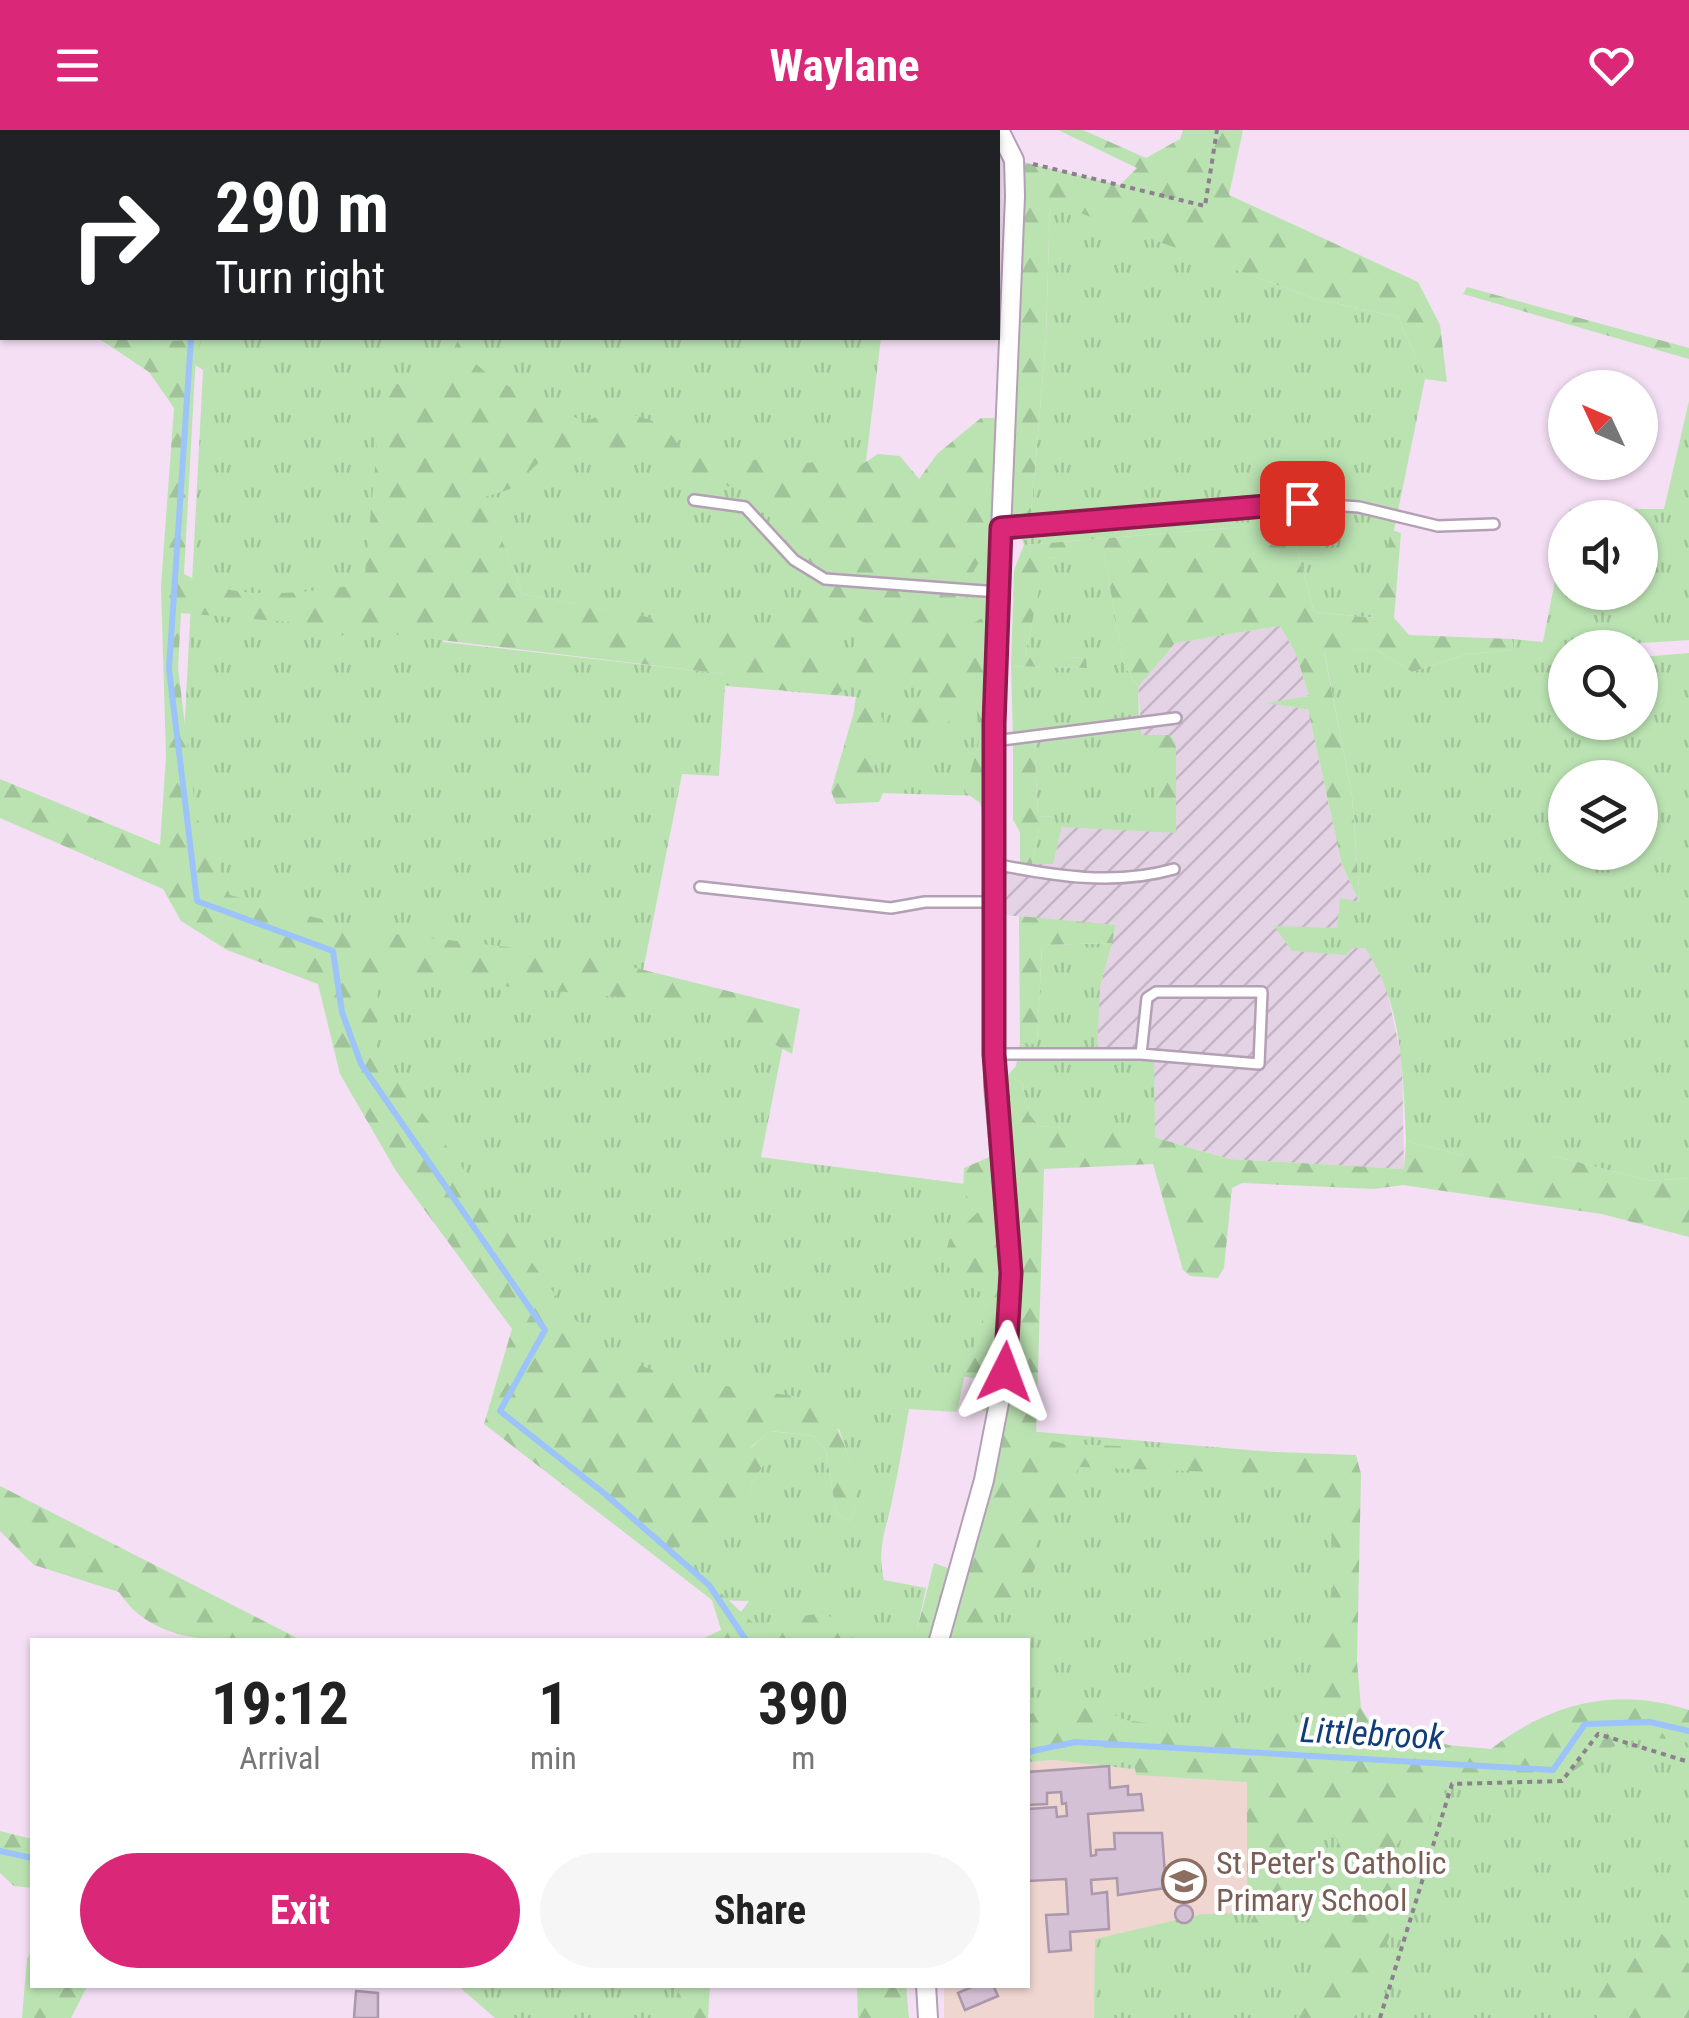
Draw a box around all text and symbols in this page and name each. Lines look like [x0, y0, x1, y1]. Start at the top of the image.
icon: menu [50, 38, 105, 93]
icon: heart [1584, 38, 1639, 93]
text: Waylane [769, 39, 920, 92]
text: 290 m [215, 167, 389, 249]
icon: right [50, 170, 180, 300]
text: Turn right [215, 251, 385, 304]
north arrow [1548, 370, 1658, 480]
map controls [1548, 370, 1658, 870]
pin [1260, 461, 1345, 546]
icon: arrive [1275, 476, 1330, 531]
button: sound [1548, 500, 1658, 610]
button: search [1548, 630, 1658, 740]
button: layers [1548, 760, 1658, 870]
position arrow [953, 1320, 1057, 1424]
text: 19:12 [211, 1668, 349, 1739]
text: 1 [538, 1668, 569, 1739]
text: 390 [758, 1668, 849, 1739]
water label: Littlebrook [1299, 1710, 1446, 1758]
text: Arrival [239, 1739, 321, 1777]
text: min [530, 1739, 577, 1777]
text: m [791, 1739, 815, 1777]
place label: St Peter's Catholic Primary School [1216, 1844, 1447, 1919]
button: Exit [80, 1853, 520, 1968]
button: Share [540, 1853, 980, 1968]
school or university icon: St Peter's Catholic Primary School [1161, 1858, 1207, 1904]

